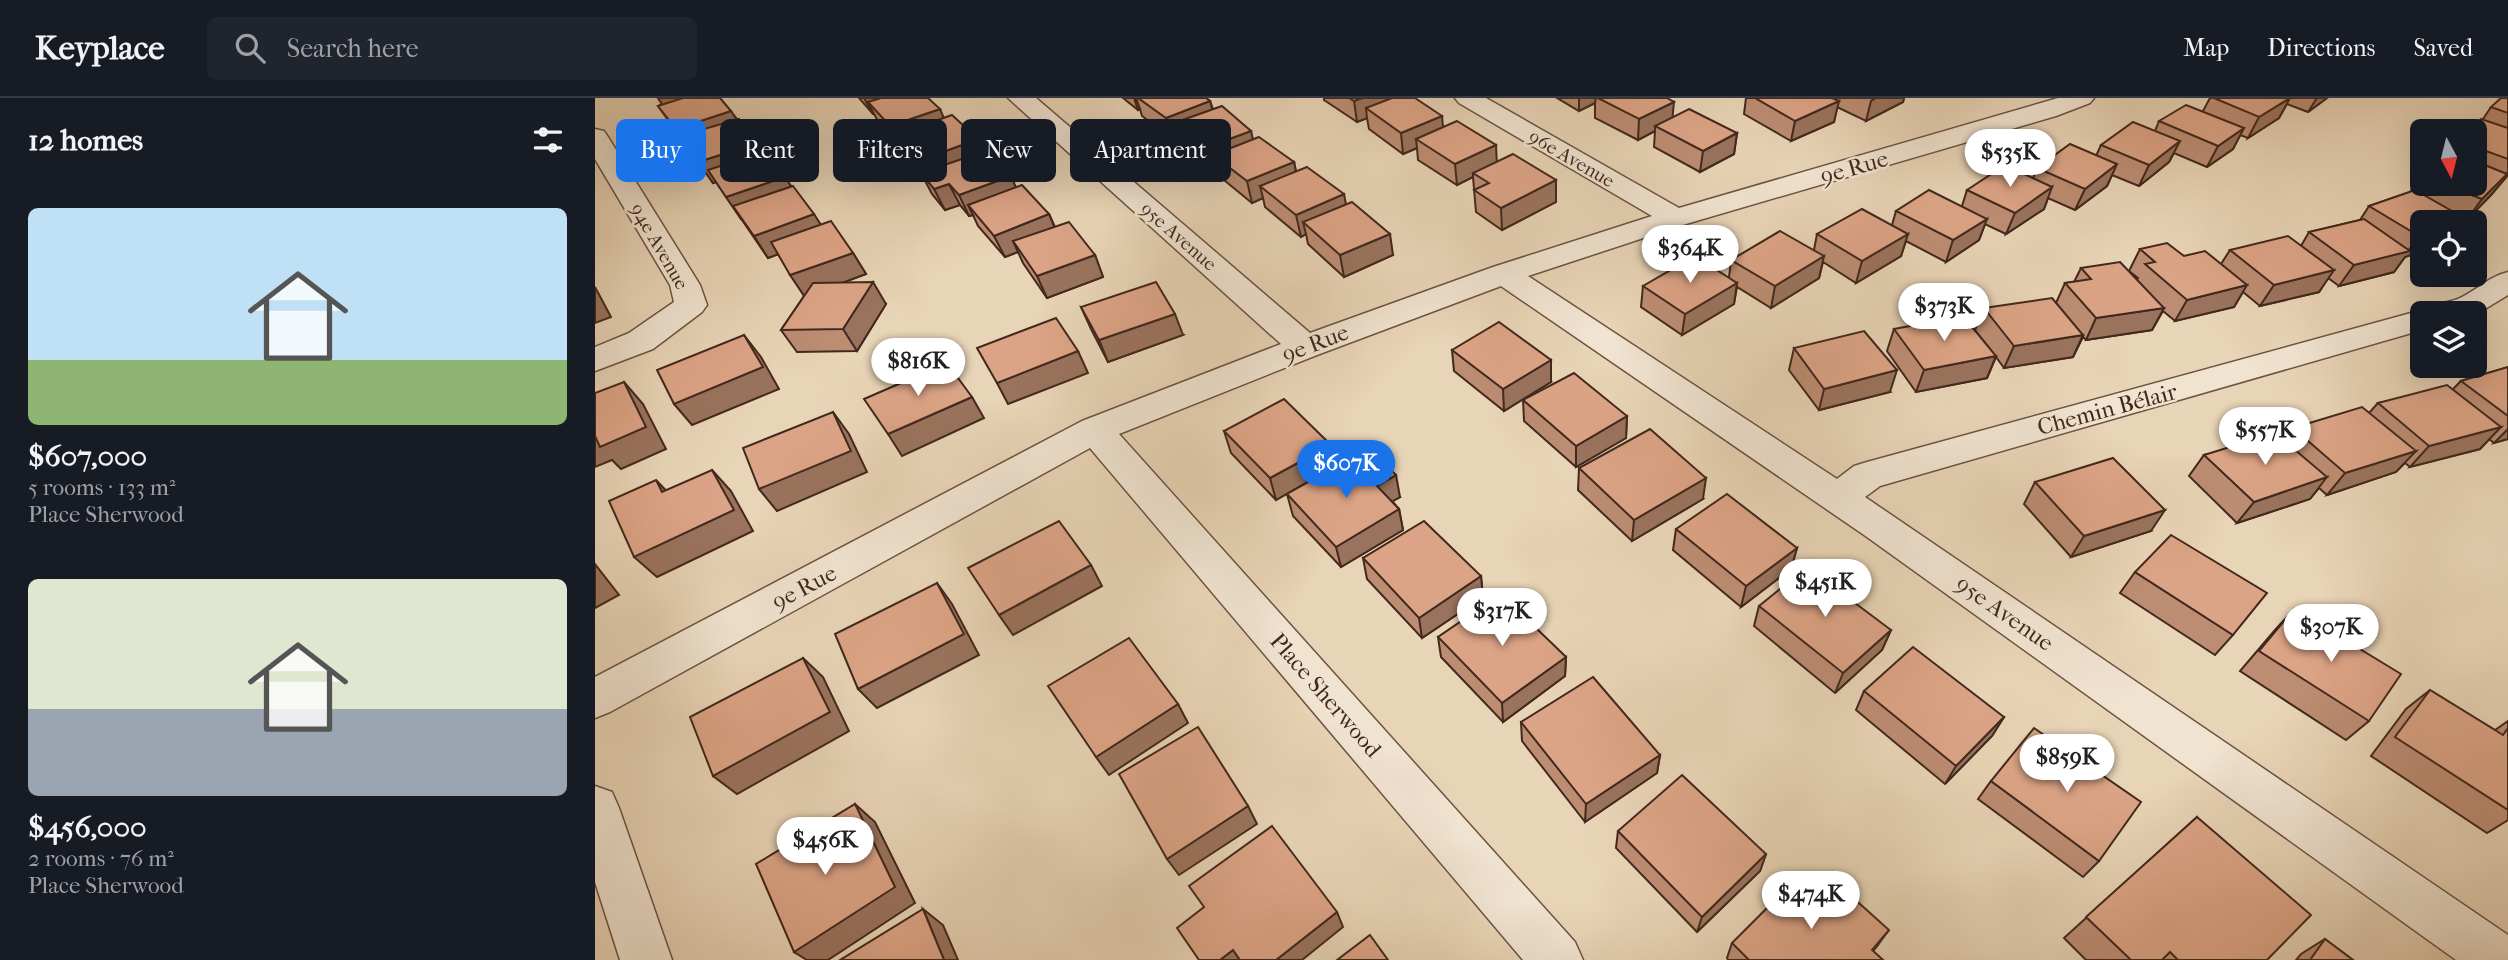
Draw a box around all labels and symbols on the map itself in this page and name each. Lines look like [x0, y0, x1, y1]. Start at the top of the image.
north arrow [2410, 119, 2487, 196]
street label: 96e Avenue [1525, 126, 1618, 192]
pin: $535K [1961, 130, 2059, 189]
street label: 9e Rue [1817, 145, 1891, 190]
street label: 95e Avenue [1136, 198, 1221, 276]
street label: 94e Avenue [626, 200, 693, 293]
pin: $364K [1641, 226, 1739, 285]
pin: $373K [1895, 284, 1993, 343]
street label: 9e Rue [1278, 319, 1352, 368]
pin: $816K [869, 338, 967, 398]
street label: Chemin Bélair [2034, 378, 2180, 441]
pin: $557K [2216, 408, 2314, 467]
pin: $607K [1297, 440, 1395, 500]
street label: 9e Rue [767, 559, 841, 616]
pin: $451K [1776, 560, 1874, 619]
street label: 95e Avenue [1951, 570, 2059, 657]
pin: $317K [1453, 588, 1551, 648]
pin: $307K [2282, 604, 2380, 664]
street label: Place Sherwood [1264, 628, 1387, 763]
pin: $859K [2018, 734, 2116, 794]
pin: $456K [776, 818, 874, 877]
pin: $474K [1762, 872, 1860, 931]

